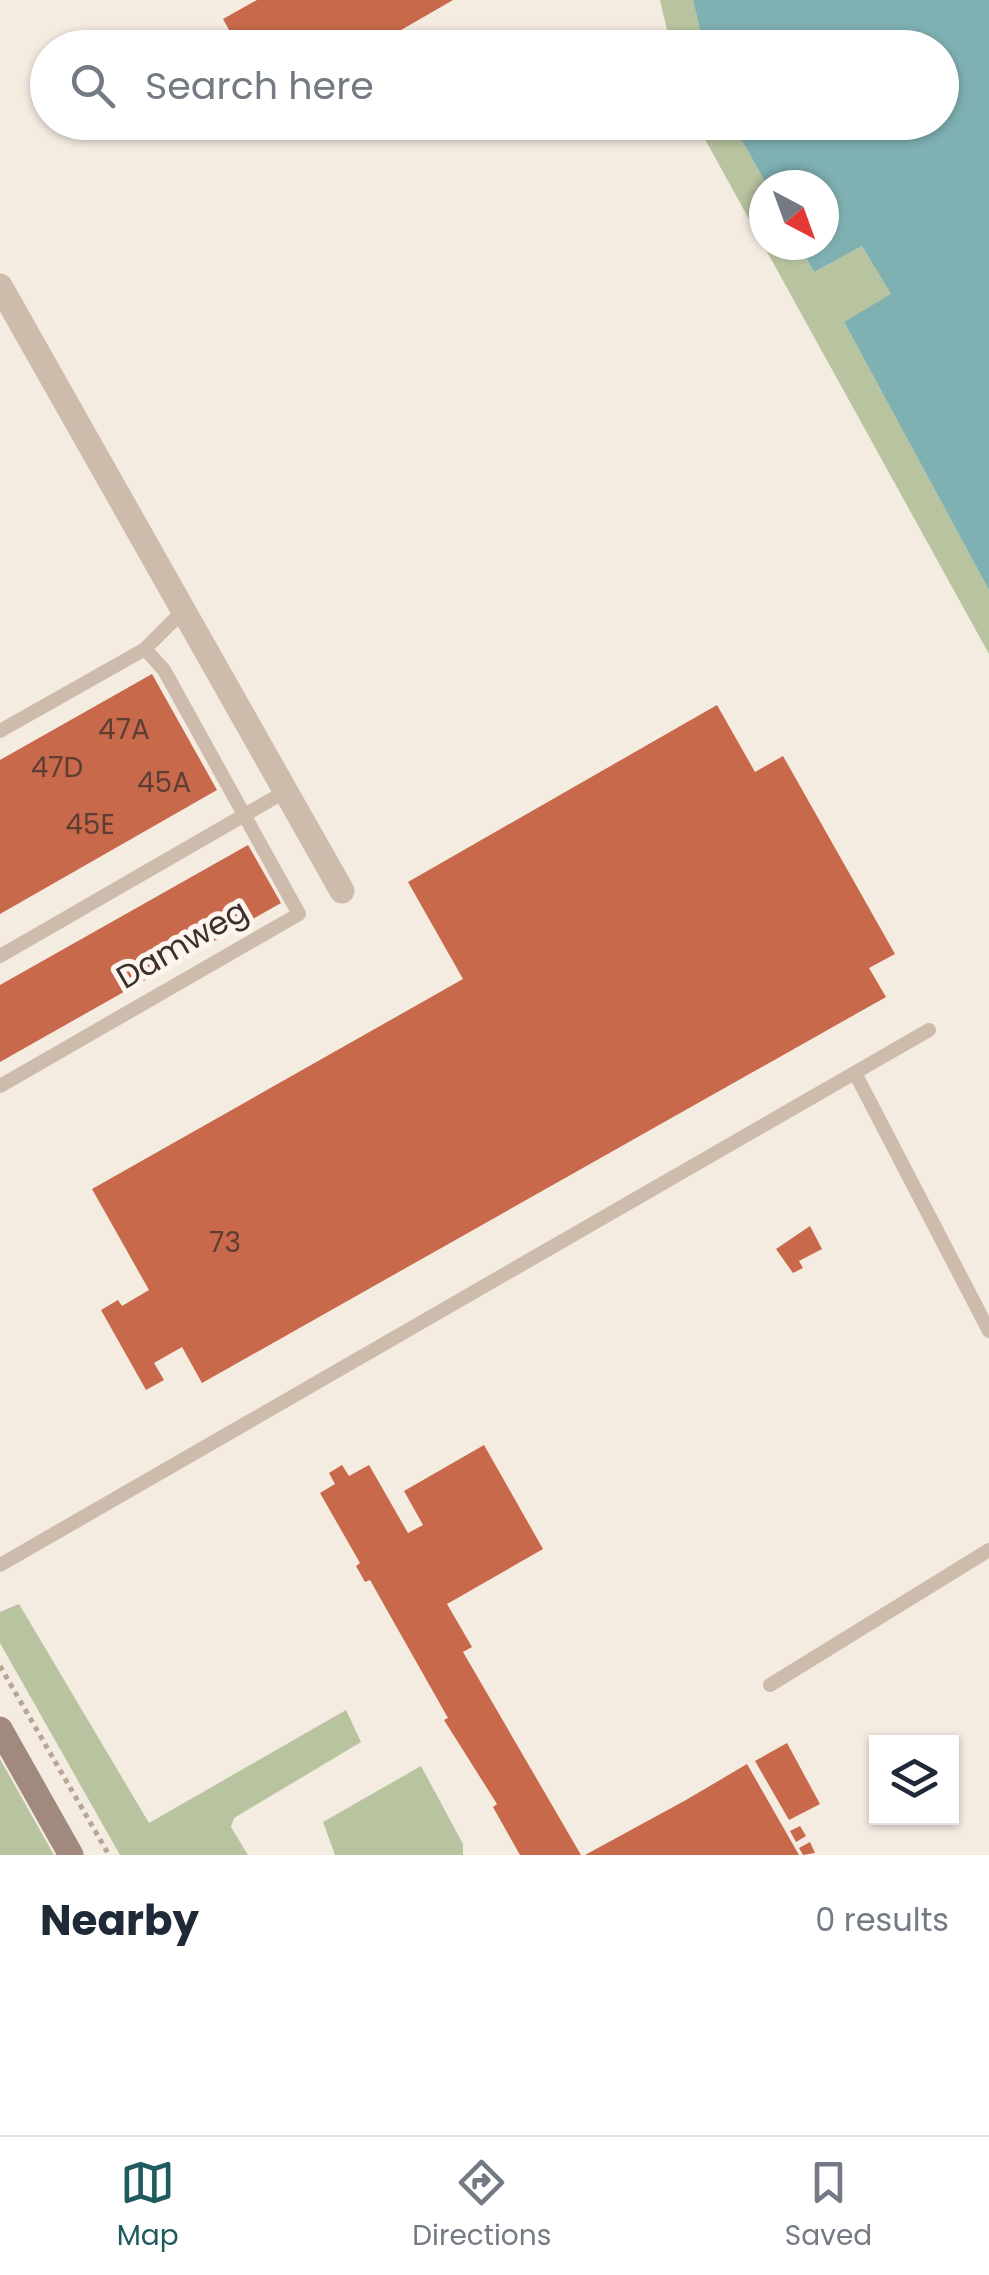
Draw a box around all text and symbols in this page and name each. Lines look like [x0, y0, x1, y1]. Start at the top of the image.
search box [30, 30, 959, 140]
icon: search [65, 58, 120, 113]
text: Search here [145, 59, 374, 112]
north arrow [749, 170, 839, 260]
house number: 47A [98, 710, 150, 749]
house number: 47D [31, 748, 83, 787]
house number: 45A [137, 763, 191, 802]
house number: 45E [65, 805, 115, 844]
street label: Damweg [108, 888, 256, 999]
house number: 73 [209, 1223, 241, 1262]
map controls [869, 1735, 959, 1825]
button: layers [869, 1735, 959, 1825]
text: Nearby [40, 1891, 199, 1950]
text: 0 results [815, 1897, 949, 1942]
tab: Map [117, 2155, 179, 2257]
tab: Directions [412, 2155, 551, 2257]
tab: Saved [785, 2155, 872, 2257]

